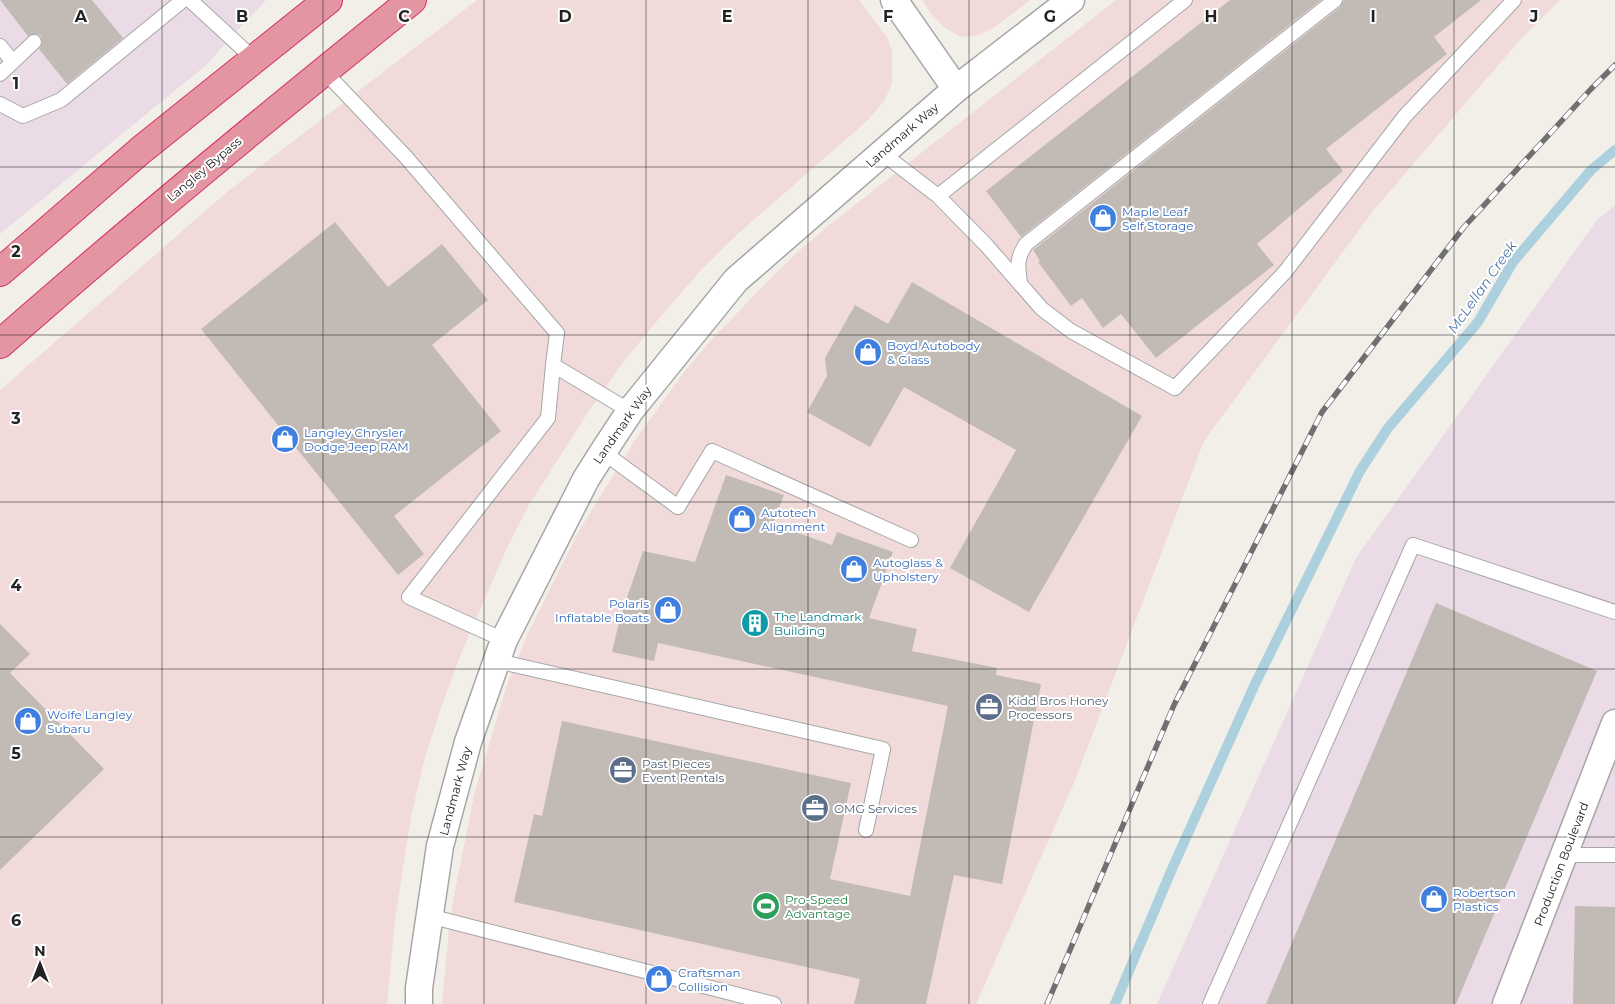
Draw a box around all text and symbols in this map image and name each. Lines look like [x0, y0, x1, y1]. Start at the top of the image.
text: A [74, 7, 88, 26]
text: B [236, 7, 248, 26]
text: C [398, 7, 410, 26]
text: D [558, 7, 572, 26]
text: E [722, 7, 732, 26]
text: F [883, 7, 893, 26]
text: G [1044, 7, 1056, 26]
text: H [1205, 7, 1217, 26]
text: I [1370, 7, 1376, 26]
text: J [1529, 7, 1538, 26]
text: 1 [13, 74, 19, 93]
street label: Landmark Way [863, 99, 942, 171]
street label: Langley Bypass [164, 133, 245, 205]
shop icon: Maple Leaf Self Storage [1088, 203, 1118, 233]
place label: Maple Leaf Self Storage [1122, 204, 1194, 233]
water label: McLellan Creek [1443, 237, 1521, 337]
text: 2 [11, 242, 21, 261]
shop icon: Boyd Autobody & Glass [853, 337, 883, 367]
place label: Boyd Autobody & Glass [887, 338, 980, 367]
street label: Landmark Way [590, 383, 655, 467]
text: 3 [10, 409, 21, 428]
shop icon: Langley Chrysler Dodge Jeep RAM [270, 424, 300, 454]
place label: Langley Chrysler Dodge Jeep RAM [304, 425, 409, 454]
shop icon: Autotech Alignment [727, 504, 757, 534]
place label: Autotech Alignment [761, 505, 825, 534]
shop icon: Autoglass & Upholstery [839, 554, 869, 584]
place label: Autoglass & Upholstery [873, 555, 943, 584]
text: 4 [10, 576, 22, 595]
shop icon: Polaris Inflatable Boats [653, 595, 683, 625]
place label: Polaris Inflatable Boats [555, 596, 649, 625]
building icon: The Landmark Building [740, 608, 770, 638]
place label: The Landmark Building [774, 609, 862, 638]
office icon: Kidd Bros Honey Processors [974, 692, 1004, 722]
place label: Kidd Bros Honey Processors [1008, 693, 1109, 722]
shop icon: Wolfe Langley Subaru [13, 706, 43, 736]
place label: Wolfe Langley Subaru [47, 707, 133, 736]
text: 5 [11, 744, 21, 763]
street label: Landmark Way [436, 745, 474, 837]
office icon: Past Pieces Event Rentals [608, 755, 638, 785]
place label: Past Pieces Event Rentals [642, 756, 725, 785]
office icon: OMG Services [800, 793, 830, 823]
street label: Production Boulevard [1530, 800, 1592, 928]
place label: OMG Services [834, 801, 917, 816]
shop icon: Robertson Plastics [1419, 884, 1449, 914]
place label: Robertson Plastics [1453, 885, 1516, 914]
sports icon: Pro-Speed Advantage [751, 891, 781, 921]
place label: Pro-Speed Advantage [785, 892, 850, 921]
text: 6 [11, 911, 21, 930]
north arrow [15, 939, 65, 989]
text: N [34, 942, 46, 960]
shop icon: Craftsman Collision [644, 964, 674, 994]
place label: Craftsman Collision [678, 965, 741, 994]

